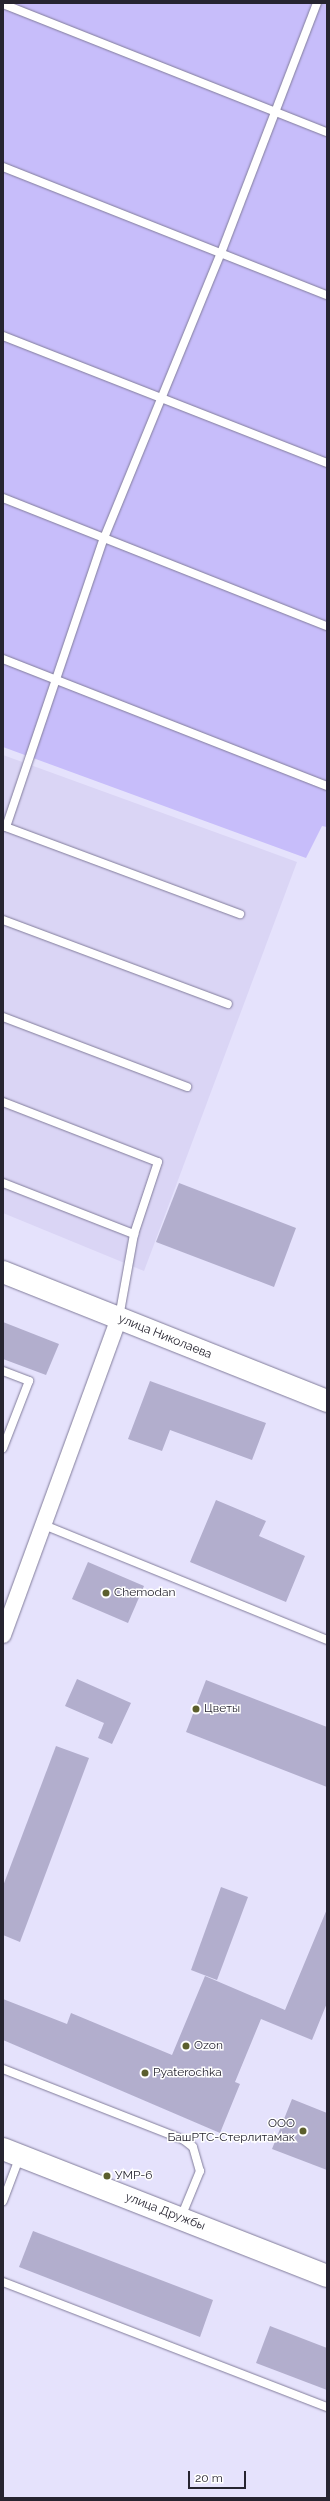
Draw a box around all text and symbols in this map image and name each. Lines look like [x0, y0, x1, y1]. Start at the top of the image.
street label: улица Николаева [116, 1312, 214, 1362]
place label: Chemodan [114, 1586, 175, 1600]
marker: Chemodan [101, 1588, 111, 1598]
place label: Цветы [204, 1702, 240, 1716]
marker: Цветы [191, 1704, 201, 1714]
place label: Ozon [194, 2039, 223, 2053]
marker: Ozon [181, 2041, 191, 2051]
place label: Pyaterochka [153, 2066, 222, 2080]
marker: Pyaterochka [140, 2068, 150, 2078]
place label: ООО БашРТС-Стерлитамак [167, 2117, 295, 2145]
marker: ООО БашРТС-Стерлитамак [298, 2126, 308, 2136]
place label: УМР-6 [115, 2169, 153, 2183]
marker: УМР-6 [102, 2171, 112, 2181]
street label: улица Дружбы [123, 2190, 207, 2234]
scale bar [190, 2463, 248, 2489]
text: 20 m [195, 2471, 223, 2485]

